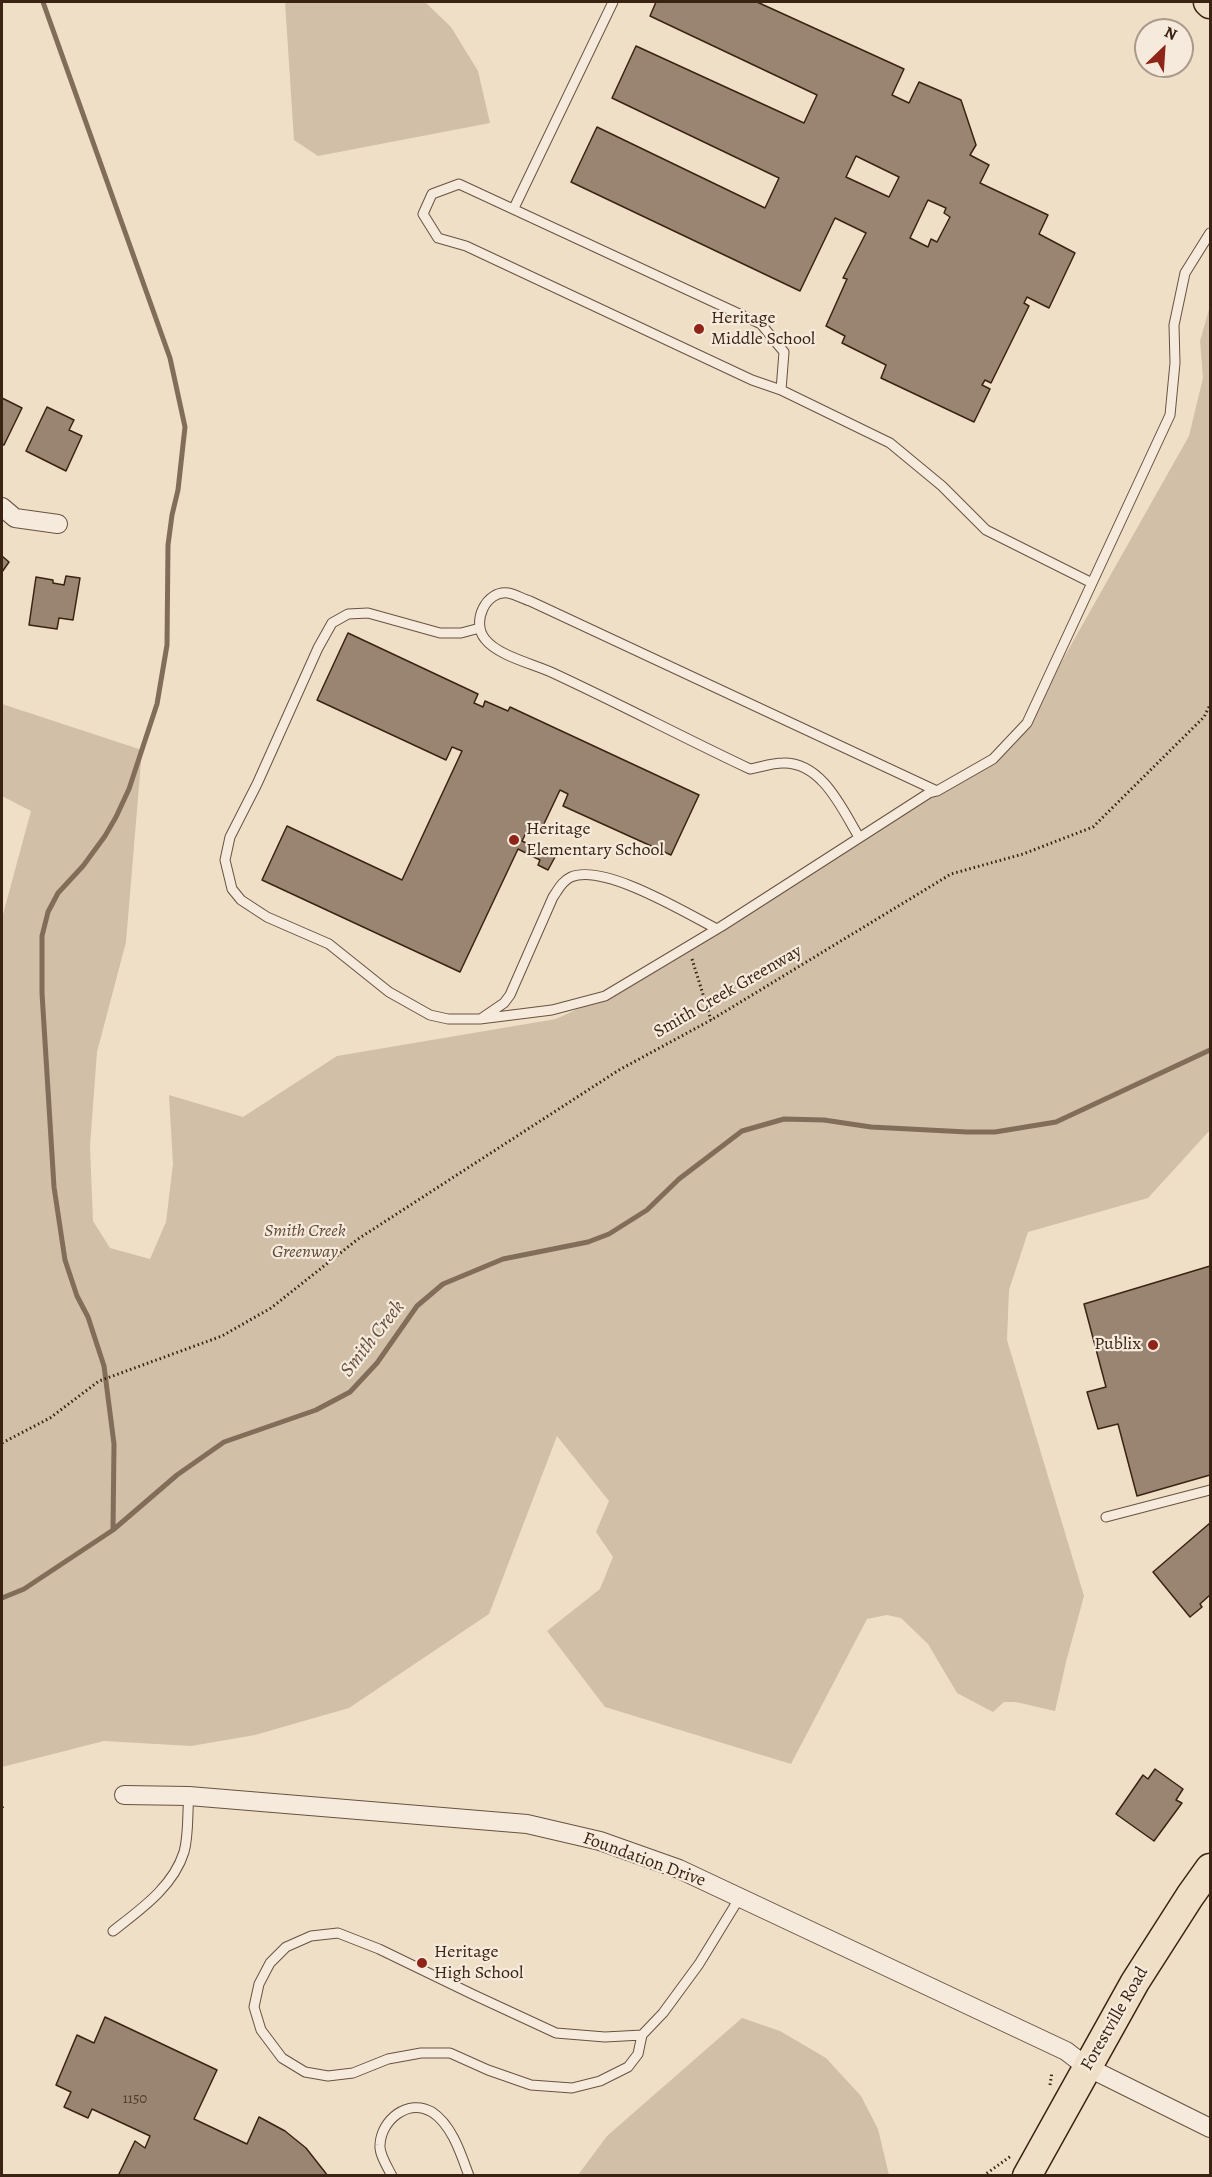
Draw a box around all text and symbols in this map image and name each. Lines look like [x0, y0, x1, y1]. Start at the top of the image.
north arrow [1134, 18, 1194, 78]
text: N [1161, 21, 1181, 46]
place label: Heritage Middle School [711, 308, 815, 350]
marker: Heritage Middle School [692, 322, 706, 336]
place label: Heritage Elementary School [526, 819, 664, 862]
marker: Heritage Elementary School [507, 833, 521, 847]
street label: Smith Creek Greenway [650, 941, 806, 1043]
park label: Smith Creek Greenway [264, 1221, 346, 1264]
water label: Smith Creek [336, 1296, 410, 1382]
place label: Publix [1094, 1334, 1141, 1356]
marker: Publix [1146, 1338, 1160, 1352]
street label: Foundation Drive [580, 1828, 708, 1892]
place label: Heritage High School [434, 1942, 523, 1984]
marker: Heritage High School [415, 1956, 429, 1970]
street label: Forestville Road [1077, 1963, 1153, 2075]
house number: 1150 [123, 2090, 147, 2108]

